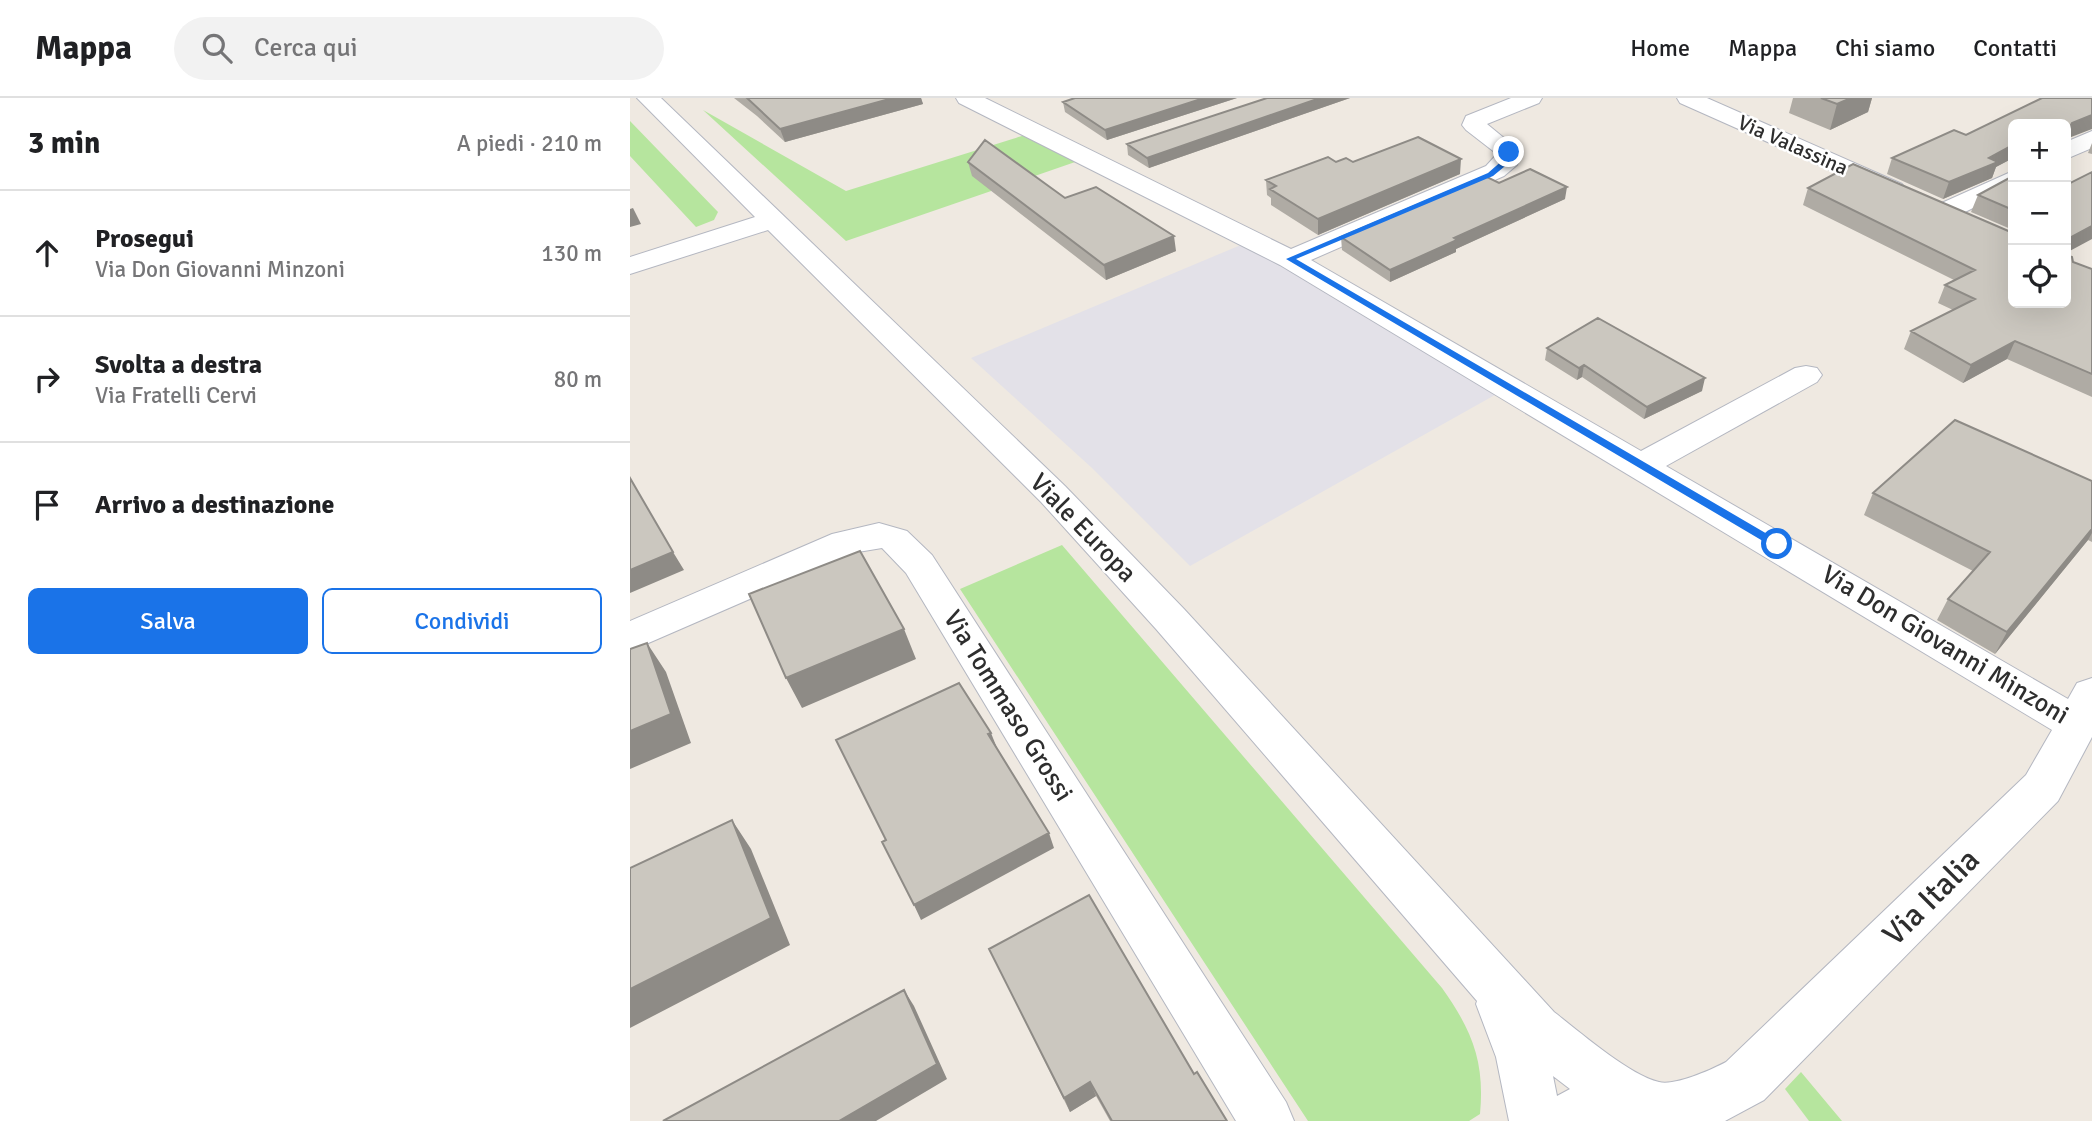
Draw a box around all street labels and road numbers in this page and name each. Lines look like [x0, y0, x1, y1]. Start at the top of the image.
street label: Via Valassina [1734, 109, 1852, 181]
street label: Viale Europa [1023, 467, 1143, 589]
street label: Via Don Giovanni Minzoni [1816, 559, 2074, 731]
street label: Via Tommaso Grossi [936, 604, 1080, 808]
street label: Via Italia [1874, 840, 1988, 954]

